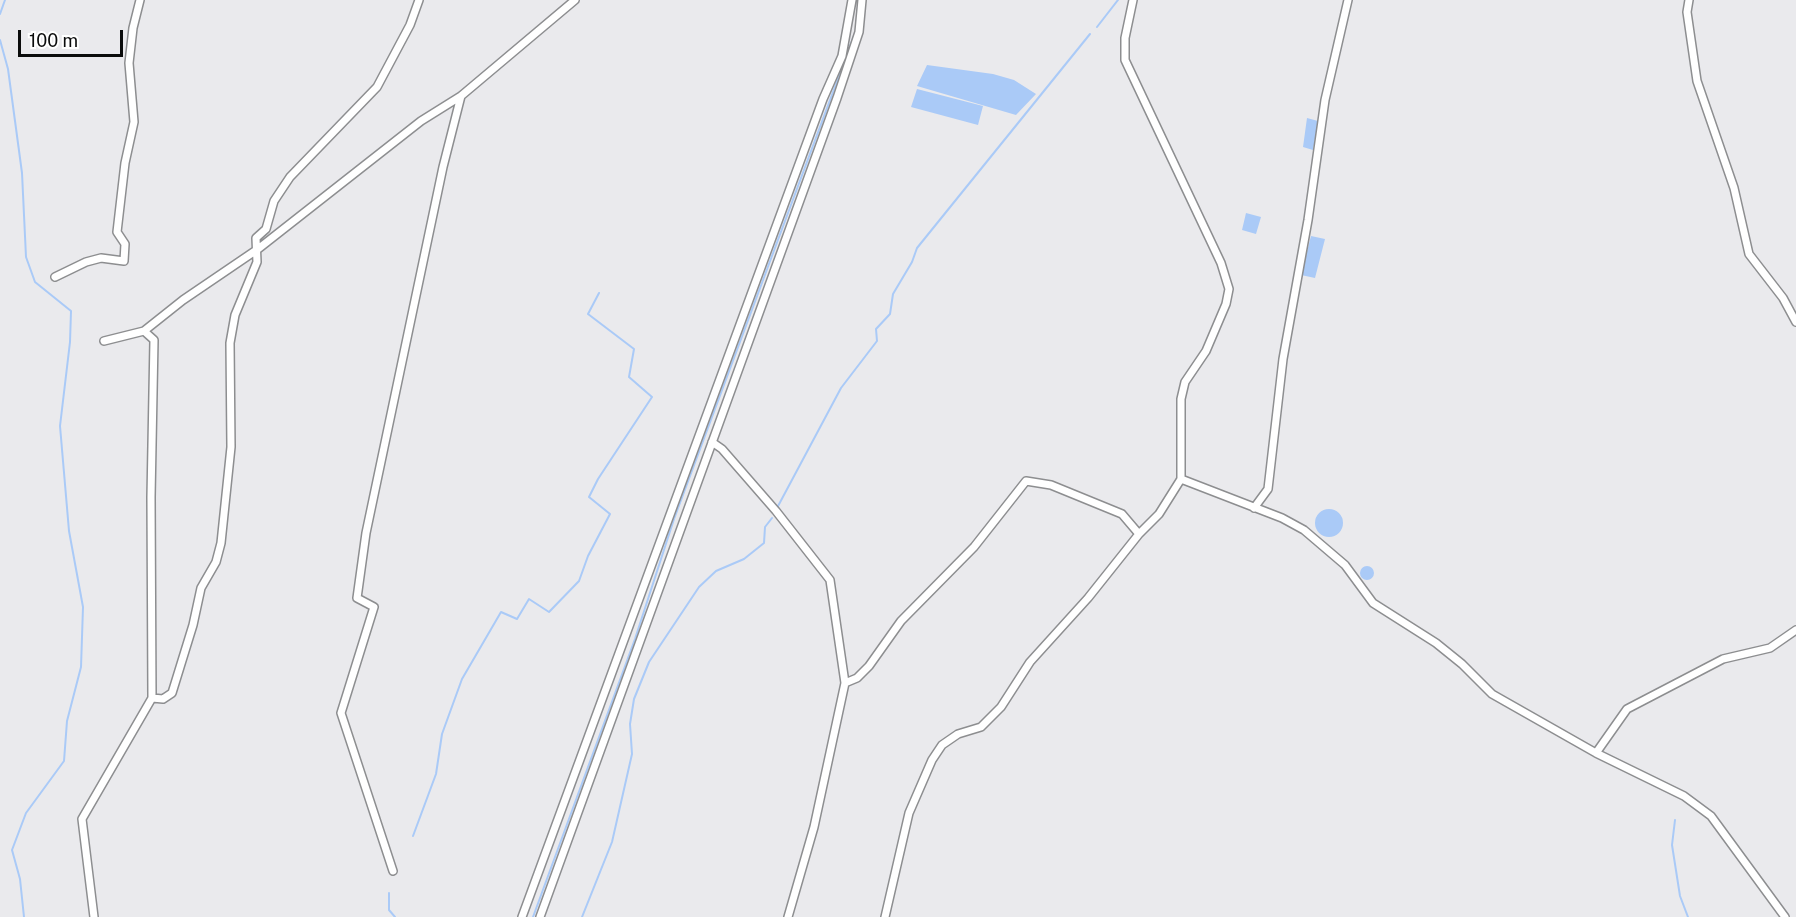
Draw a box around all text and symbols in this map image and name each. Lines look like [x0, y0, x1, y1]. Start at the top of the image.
scale bar [21, 18, 126, 56]
text: 100 m [29, 30, 78, 51]

